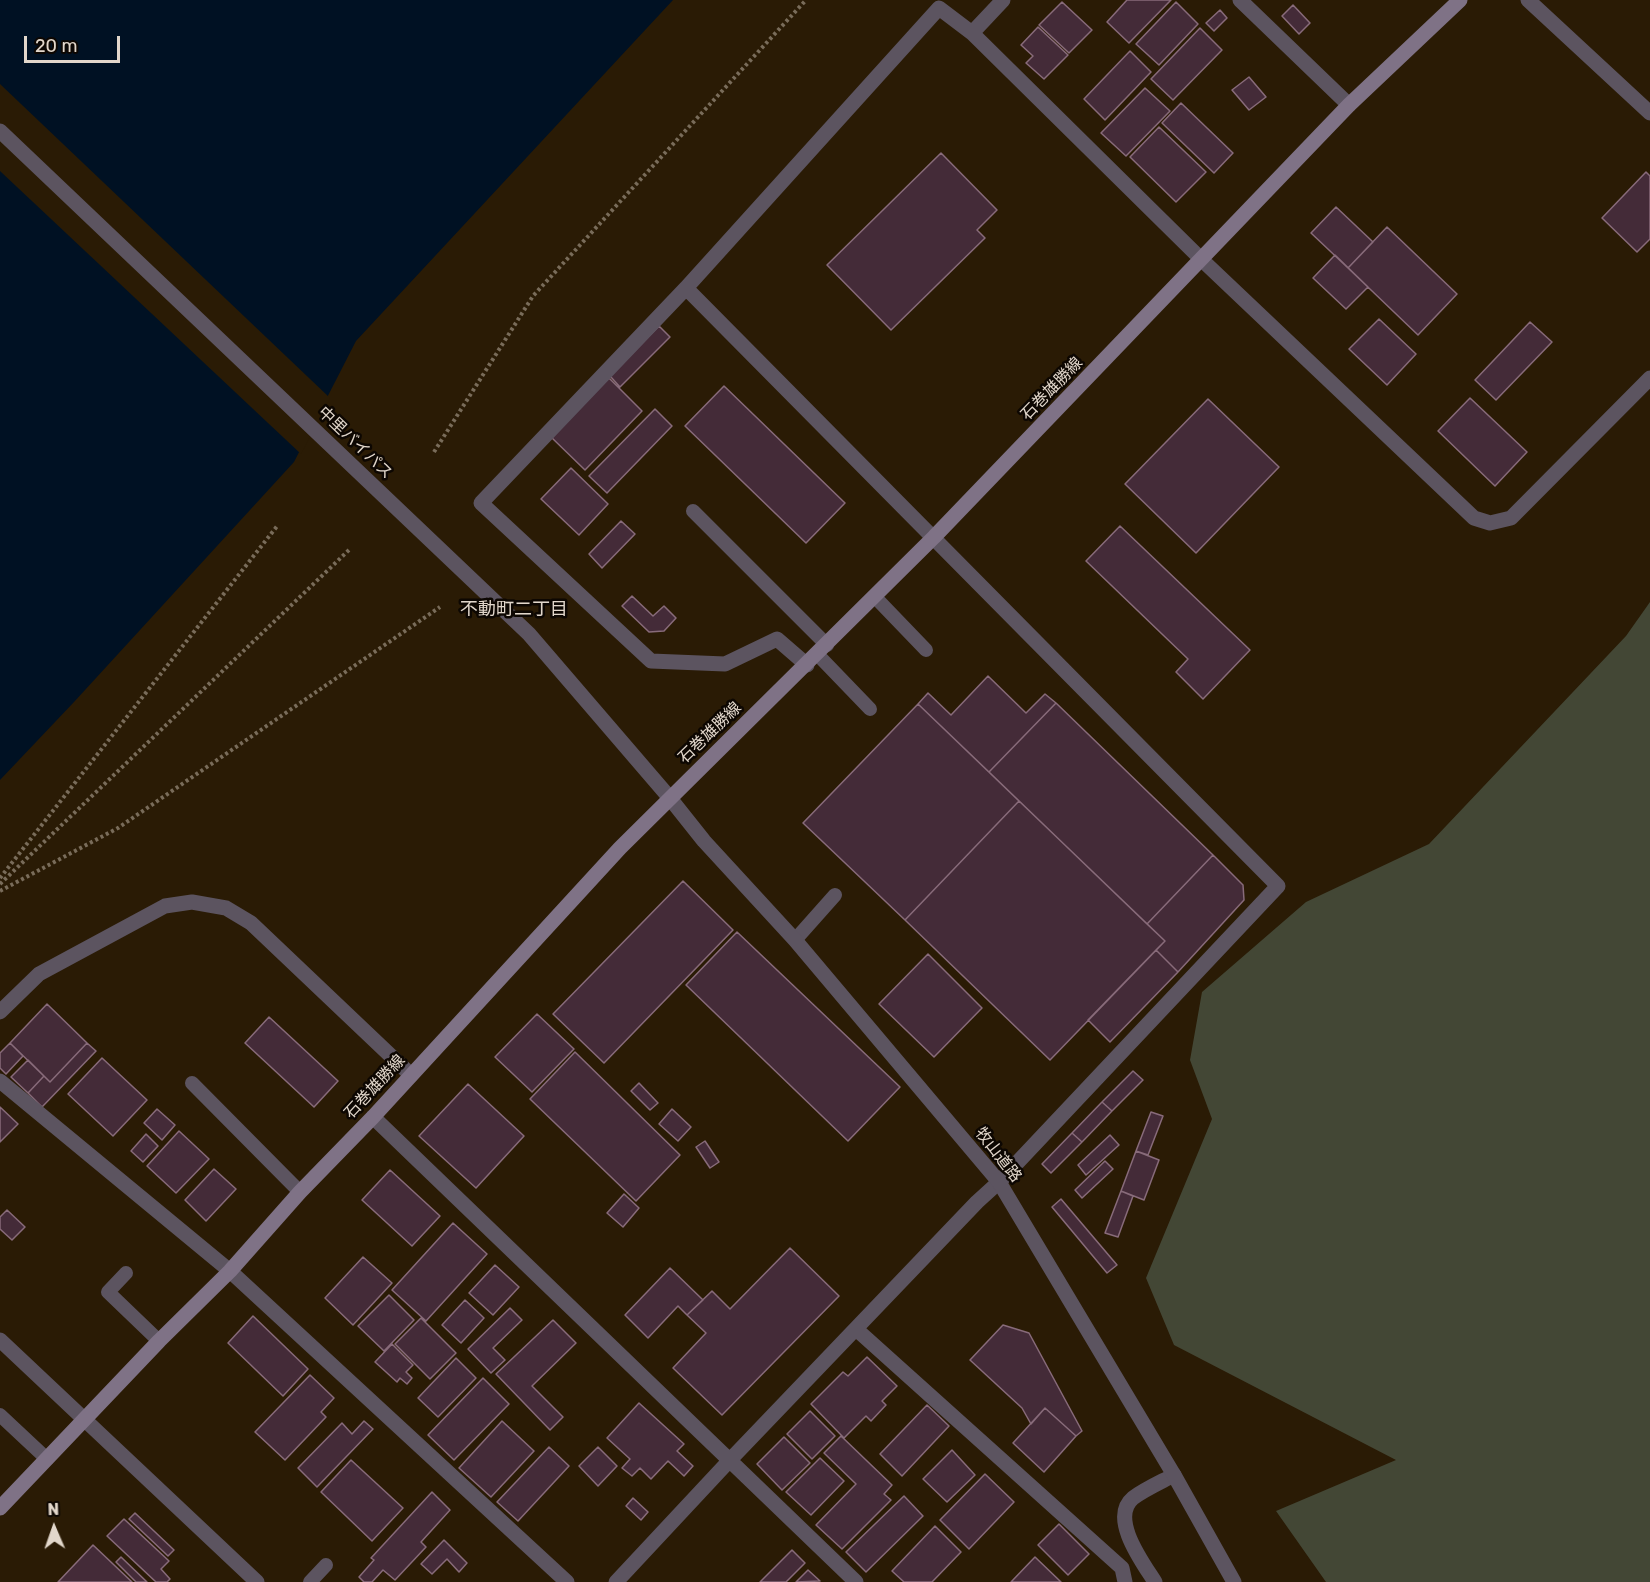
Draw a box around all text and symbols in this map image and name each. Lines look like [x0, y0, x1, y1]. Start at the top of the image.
scale bar [27, 24, 123, 62]
text: 20 m [35, 35, 77, 57]
street label: 石巻雄勝線 [1017, 354, 1087, 424]
street label: 中里バイパス [314, 403, 396, 483]
district label: 不動町二丁目 [460, 599, 568, 621]
street label: 石巻雄勝線 [675, 698, 745, 768]
street label: 石巻雄勝線 [341, 1051, 409, 1123]
street label: 牧山道路 [971, 1124, 1025, 1186]
north arrow [24, 1498, 84, 1558]
text: N [47, 1500, 59, 1519]

